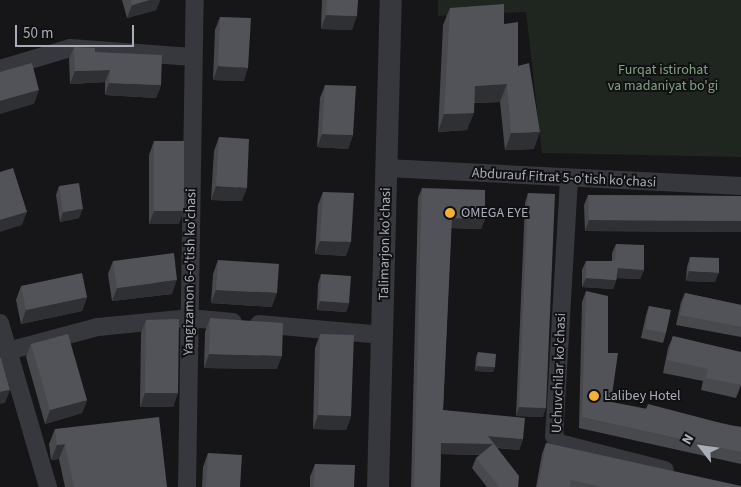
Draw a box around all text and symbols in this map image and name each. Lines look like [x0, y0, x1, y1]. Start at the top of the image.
scale bar [18, 15, 136, 47]
text: 50 m [23, 23, 53, 44]
park label: Furqat istirohat va madaniyat bo'gi [608, 62, 718, 94]
street label: Abdurauf Fitrat 5-o'tish ko'chasi [471, 165, 657, 191]
street label: Talimarjon ko'chasi [376, 187, 394, 301]
street label: Yangizamon 6-o'tish ko'chasi [180, 188, 200, 356]
place label: OMEGA EYE [461, 205, 528, 221]
marker: OMEGA EYE [443, 206, 457, 220]
street label: Uchuvchilar ko'chasi [549, 313, 569, 433]
place label: Lalibey Hotel [604, 388, 680, 404]
marker: Lalibey Hotel [588, 390, 600, 402]
north arrow [676, 422, 726, 472]
text: N [677, 430, 699, 449]

